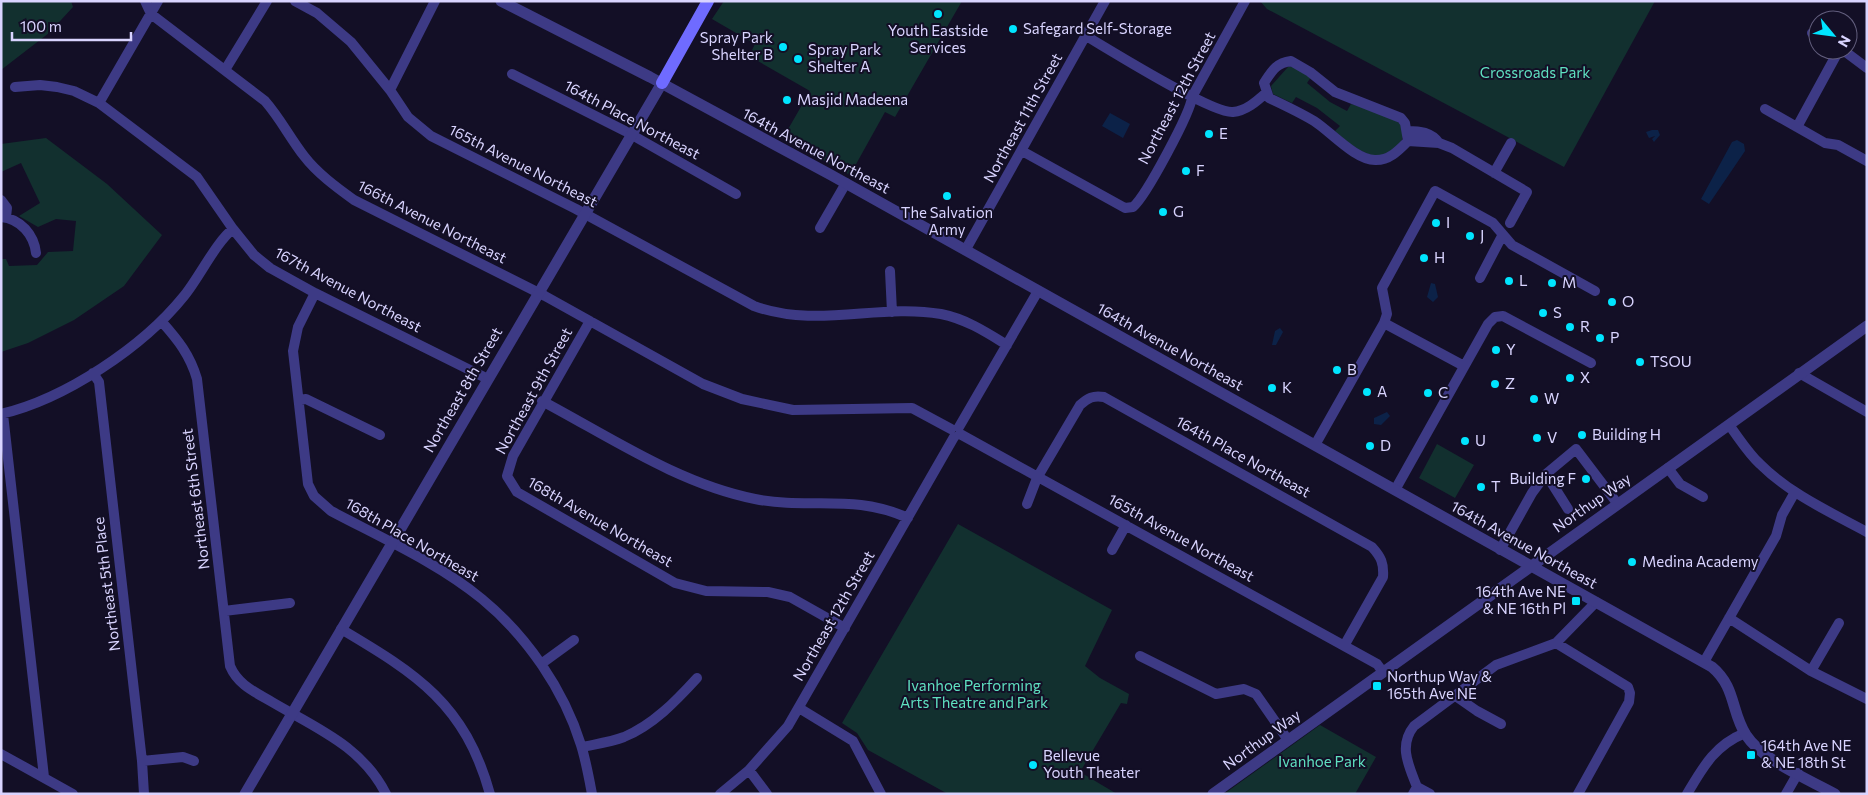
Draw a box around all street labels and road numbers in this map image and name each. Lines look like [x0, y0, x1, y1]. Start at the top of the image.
street label: Northeast 12th Street [1134, 28, 1219, 167]
street label: Northeast 11th Street [979, 50, 1065, 185]
street label: 164th Place Northeast [562, 76, 703, 163]
street label: 164th Avenue Northeast [740, 104, 893, 197]
street label: 165th Avenue Northeast [446, 120, 601, 210]
street label: 166th Avenue Northeast [355, 176, 510, 267]
street label: 167th Avenue Northeast [272, 243, 425, 335]
street label: 164th Avenue Northeast [1094, 298, 1247, 394]
street label: Northeast 8th Street [419, 324, 505, 455]
street label: Northeast 9th Street [491, 324, 575, 457]
street label: 164th Place Northeast [1173, 412, 1314, 501]
street label: Northeast 6th Street [177, 428, 213, 571]
street label: Northup Way [1549, 469, 1634, 536]
street label: 168th Avenue Northeast [525, 472, 676, 570]
street label: 165th Avenue Northeast [1105, 489, 1258, 585]
street label: 168th Place Northeast [343, 494, 482, 585]
street label: 164th Avenue Northeast [1448, 496, 1601, 592]
street label: Northeast 5th Place [89, 516, 123, 652]
street label: Northeast 12th Street [789, 547, 878, 684]
street label: Northup Way [1219, 705, 1304, 773]

